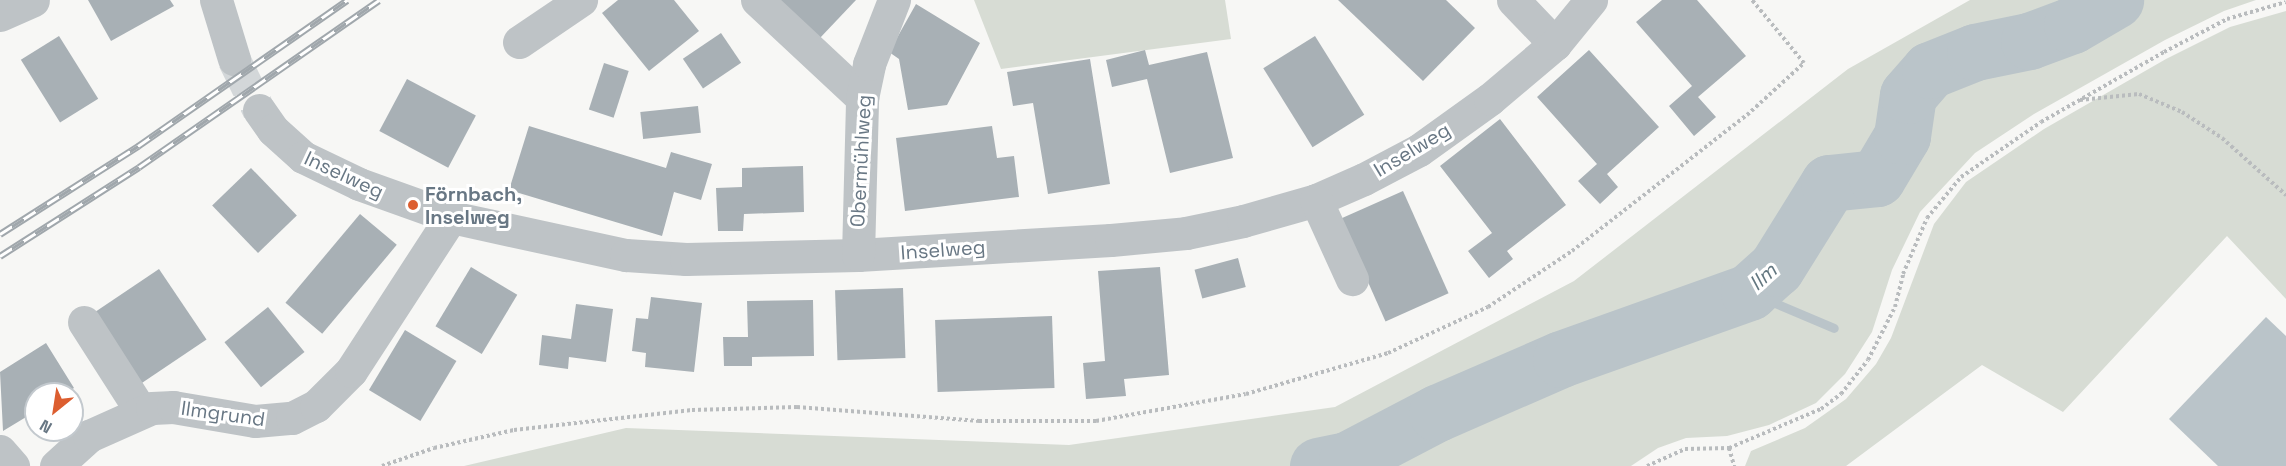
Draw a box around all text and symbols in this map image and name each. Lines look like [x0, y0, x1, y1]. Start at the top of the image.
street label: Obermühlweg [846, 94, 876, 228]
street label: Inselweg [1369, 118, 1455, 182]
street label: Inselweg [300, 146, 388, 204]
place label: Förnbach, Inselweg [425, 182, 522, 229]
marker: Förnbach, Inselweg [406, 198, 420, 212]
street label: Inselweg [900, 235, 986, 265]
water label: Ilm [1744, 258, 1782, 296]
north arrow [24, 382, 84, 442]
street label: Ilmgrund [179, 396, 267, 432]
text: N [36, 415, 56, 438]

